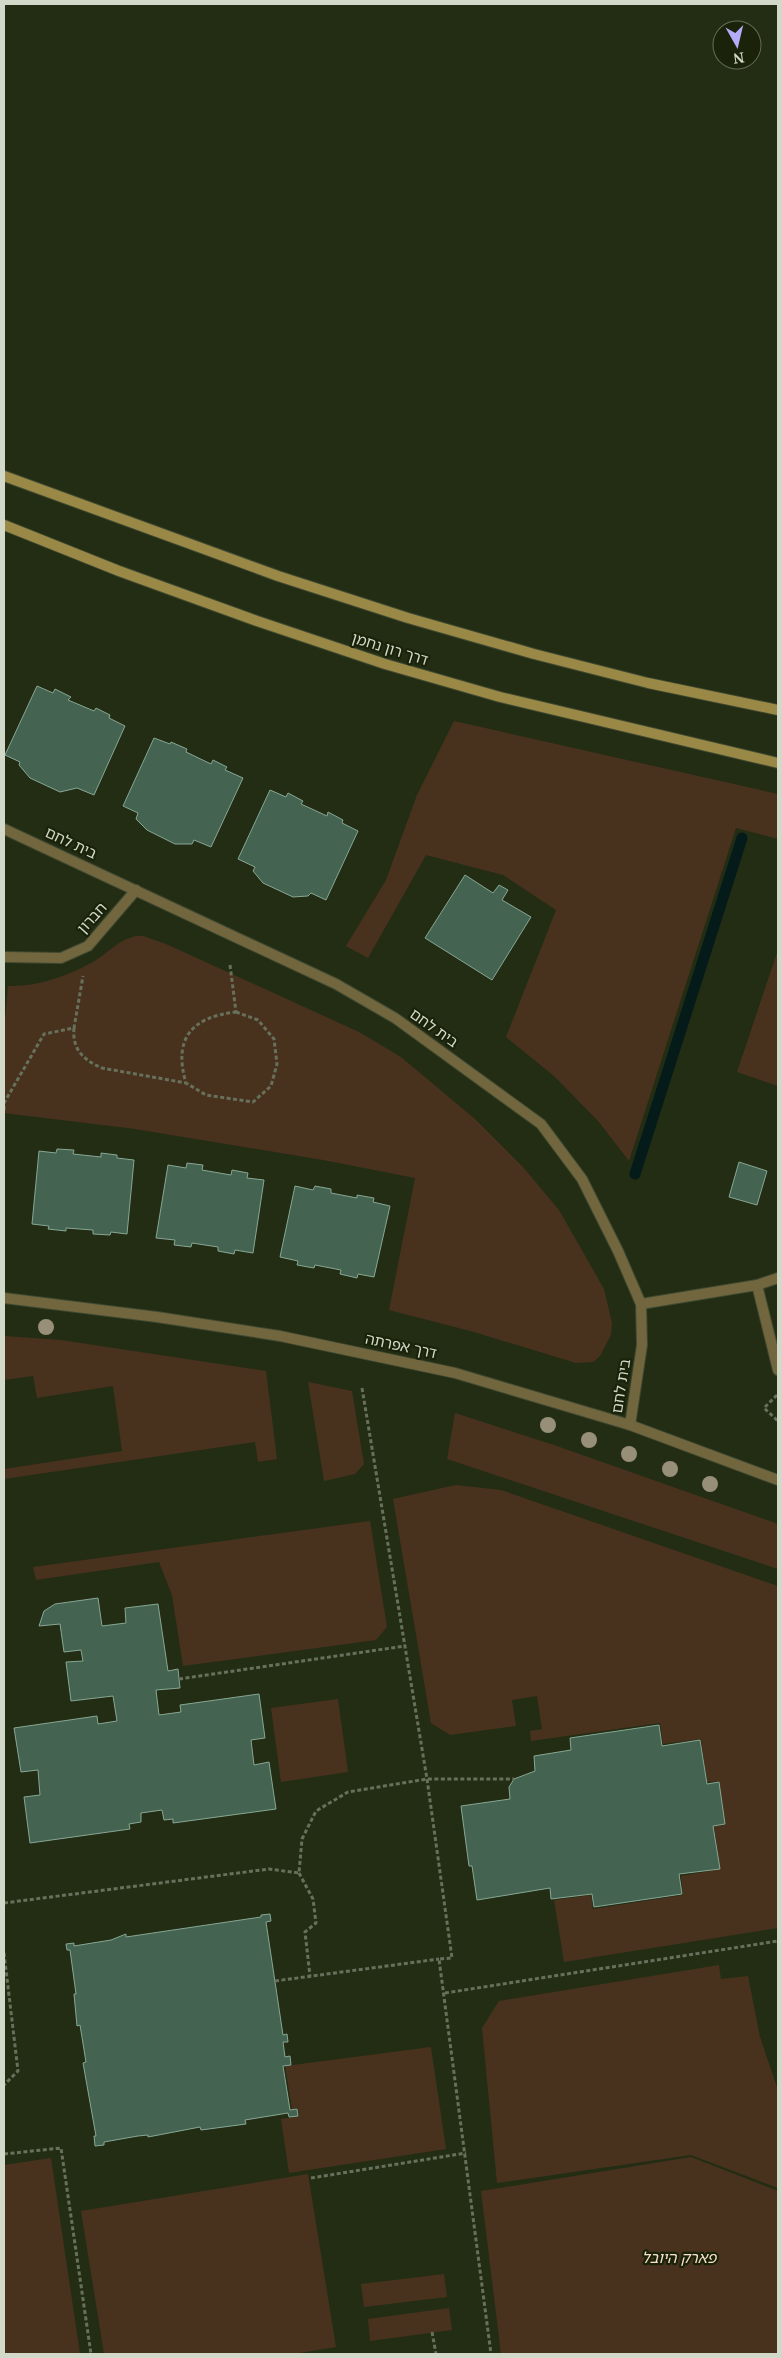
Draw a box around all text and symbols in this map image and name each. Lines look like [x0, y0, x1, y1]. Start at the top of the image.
north arrow [712, 20, 762, 70]
text: N [732, 48, 746, 69]
street label: דרך רון נחמן [350, 627, 431, 669]
street label: בית לחם [42, 821, 101, 863]
street label: חברון [72, 897, 111, 937]
street label: בית לחם [406, 1003, 463, 1051]
street label: דרך אפרתה [364, 1328, 439, 1362]
street label: בית לחם [606, 1357, 634, 1415]
park label: פארק היובל [642, 2247, 717, 2267]

